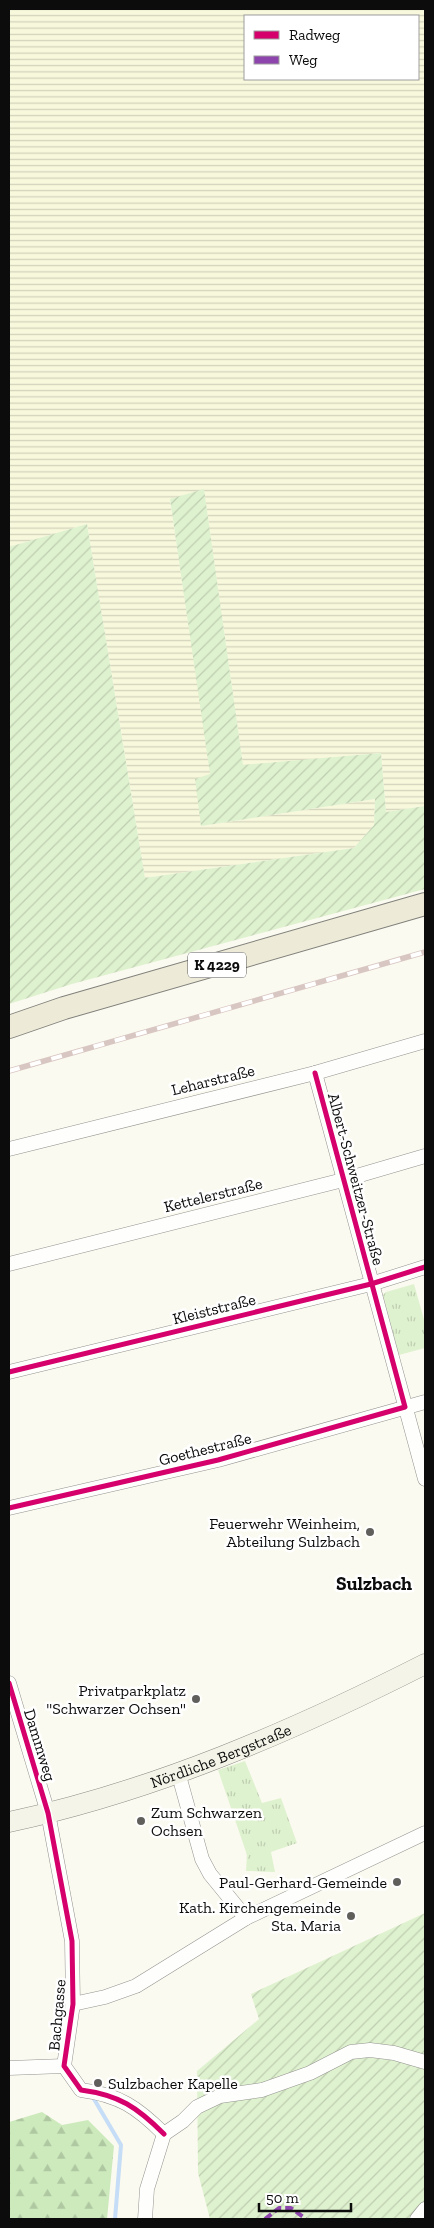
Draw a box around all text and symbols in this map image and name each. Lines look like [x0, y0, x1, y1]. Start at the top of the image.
legend [244, 15, 419, 80]
text: Radweg [289, 26, 340, 44]
text: Weg [289, 51, 318, 69]
road number: K 4229 [188, 952, 246, 978]
street label: Leharstraße [169, 1061, 257, 1099]
street label: Albert-Schweitzer-Straße [324, 1091, 388, 1267]
street label: Kettelerstraße [162, 1174, 264, 1216]
street label: Kleiststraße [171, 1290, 257, 1328]
street label: Goethestraße [157, 1428, 253, 1470]
place label: Feuerwehr Weinheim, Abteilung Sulzbach [209, 1514, 360, 1551]
marker: Feuerwehr Weinheim, Abteilung Sulzbach [364, 1526, 376, 1538]
district label: Sulzbach [336, 1572, 412, 1595]
place label: Privatparkplatz "Schwarzer Ochsen" [46, 1681, 186, 1718]
marker: Privatparkplatz "Schwarzer Ochsen" [190, 1693, 202, 1705]
street label: Dammweg [20, 1707, 60, 1784]
street label: Nördliche Bergstraße [148, 1719, 294, 1792]
place label: Zum Schwarzen Ochsen [151, 1803, 263, 1840]
marker: Zum Schwarzen Ochsen [135, 1815, 147, 1827]
place label: Paul-Gerhard-Gemeinde [219, 1873, 387, 1892]
marker: Paul-Gerhard-Gemeinde [391, 1876, 403, 1888]
place label: Kath. Kirchengemeinde Sta. Maria [179, 1898, 341, 1935]
marker: Kath. Kirchengemeinde Sta. Maria [345, 1910, 357, 1922]
street label: Bachgasse [44, 1978, 70, 2052]
place label: Sulzbacher Kapelle [108, 2074, 238, 2093]
marker: Sulzbacher Kapelle [92, 2077, 104, 2089]
scale bar [259, 2180, 352, 2212]
text: 50 m [266, 2189, 299, 2207]

